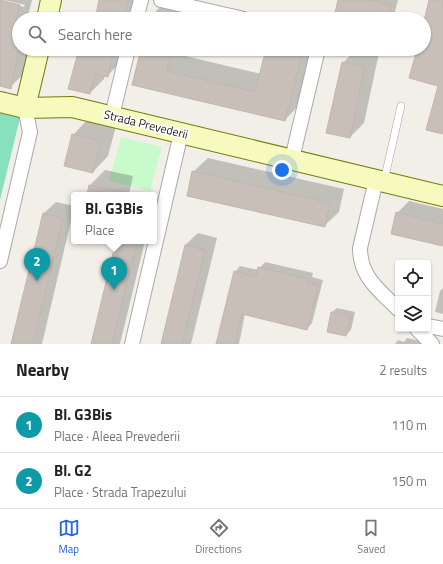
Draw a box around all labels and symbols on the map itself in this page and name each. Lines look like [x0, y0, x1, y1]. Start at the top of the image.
street label: Strada Prevederii [102, 104, 190, 144]
your location [272, 160, 292, 180]
pin: 2 [24, 248, 50, 281]
pin: 1 [101, 257, 127, 290]

